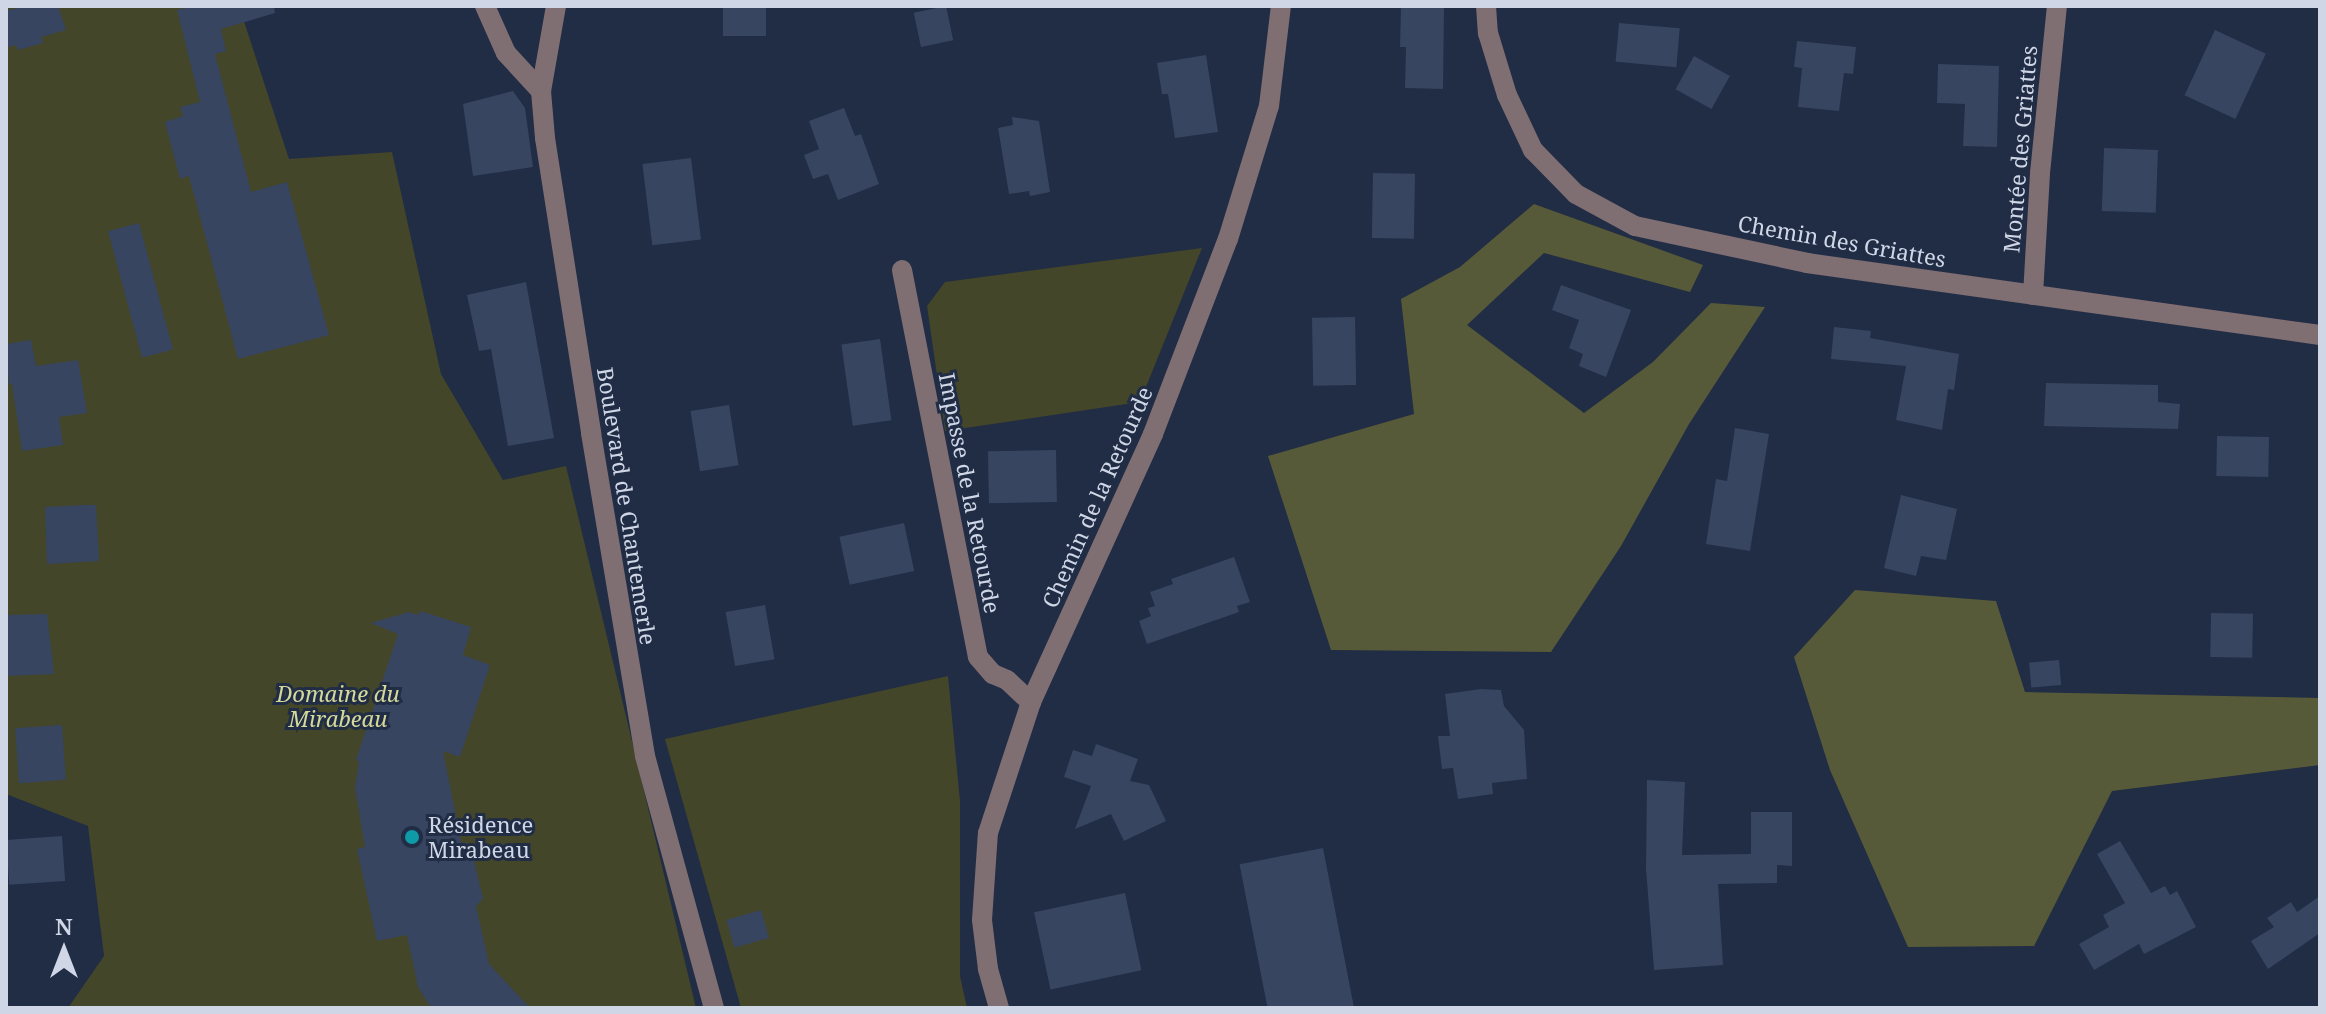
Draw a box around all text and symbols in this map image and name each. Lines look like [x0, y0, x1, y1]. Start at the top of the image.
street label: Montée des Griattes [1998, 44, 2042, 254]
street label: Chemin des Griattes [1736, 210, 1948, 272]
street label: Boulevard de Chantemerle [592, 365, 662, 647]
street label: Impasse de la Retourde [934, 371, 1006, 615]
street label: Chemin de la Retourde [1036, 382, 1158, 612]
park label: Domaine du Mirabeau [276, 680, 400, 732]
place label: Résidence Mirabeau [428, 811, 533, 862]
marker: Résidence Mirabeau [403, 828, 421, 846]
north arrow [24, 910, 104, 990]
text: N [55, 911, 73, 941]

